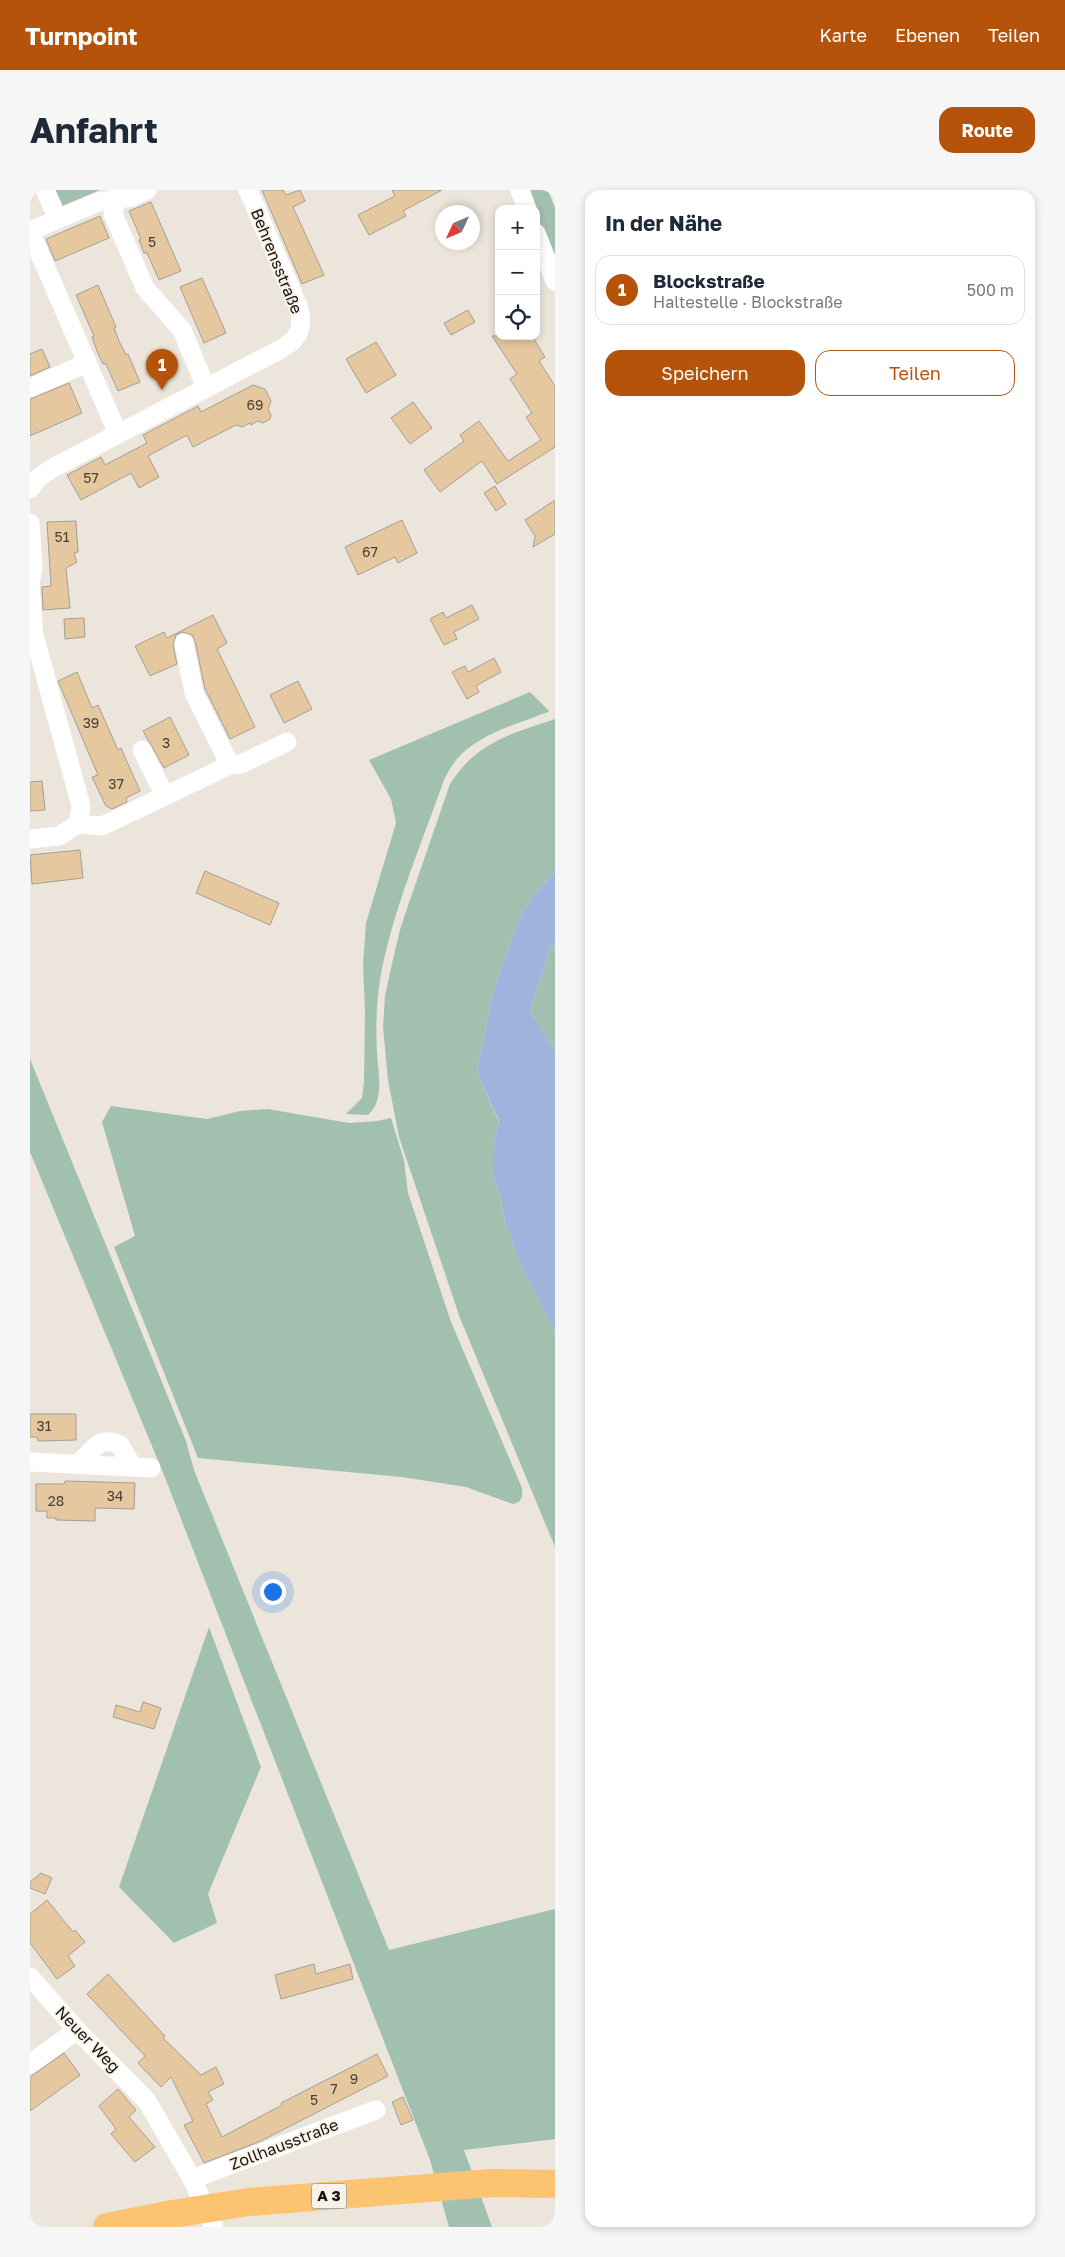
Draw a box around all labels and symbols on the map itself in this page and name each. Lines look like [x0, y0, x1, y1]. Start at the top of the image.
street label: Behrensstraße [247, 205, 307, 317]
north arrow [435, 205, 480, 250]
house number: 5 [148, 233, 156, 250]
pin: 1 [146, 349, 178, 390]
house number: 69 [247, 396, 263, 413]
house number: 57 [83, 469, 99, 486]
house number: 51 [55, 528, 70, 545]
house number: 67 [362, 543, 378, 560]
house number: 39 [83, 714, 99, 731]
house number: 3 [162, 734, 170, 751]
house number: 37 [108, 775, 124, 792]
house number: 31 [37, 1417, 52, 1434]
house number: 34 [107, 1487, 123, 1504]
house number: 28 [48, 1492, 64, 1509]
your location [260, 1579, 286, 1605]
street label: Neuer Weg [51, 2002, 125, 2076]
house number: 9 [350, 2070, 358, 2087]
house number: 7 [330, 2080, 338, 2097]
house number: 5 [310, 2091, 318, 2108]
street label: Zollhausstraße [227, 2114, 341, 2174]
road number: A 3 [312, 2184, 346, 2208]

